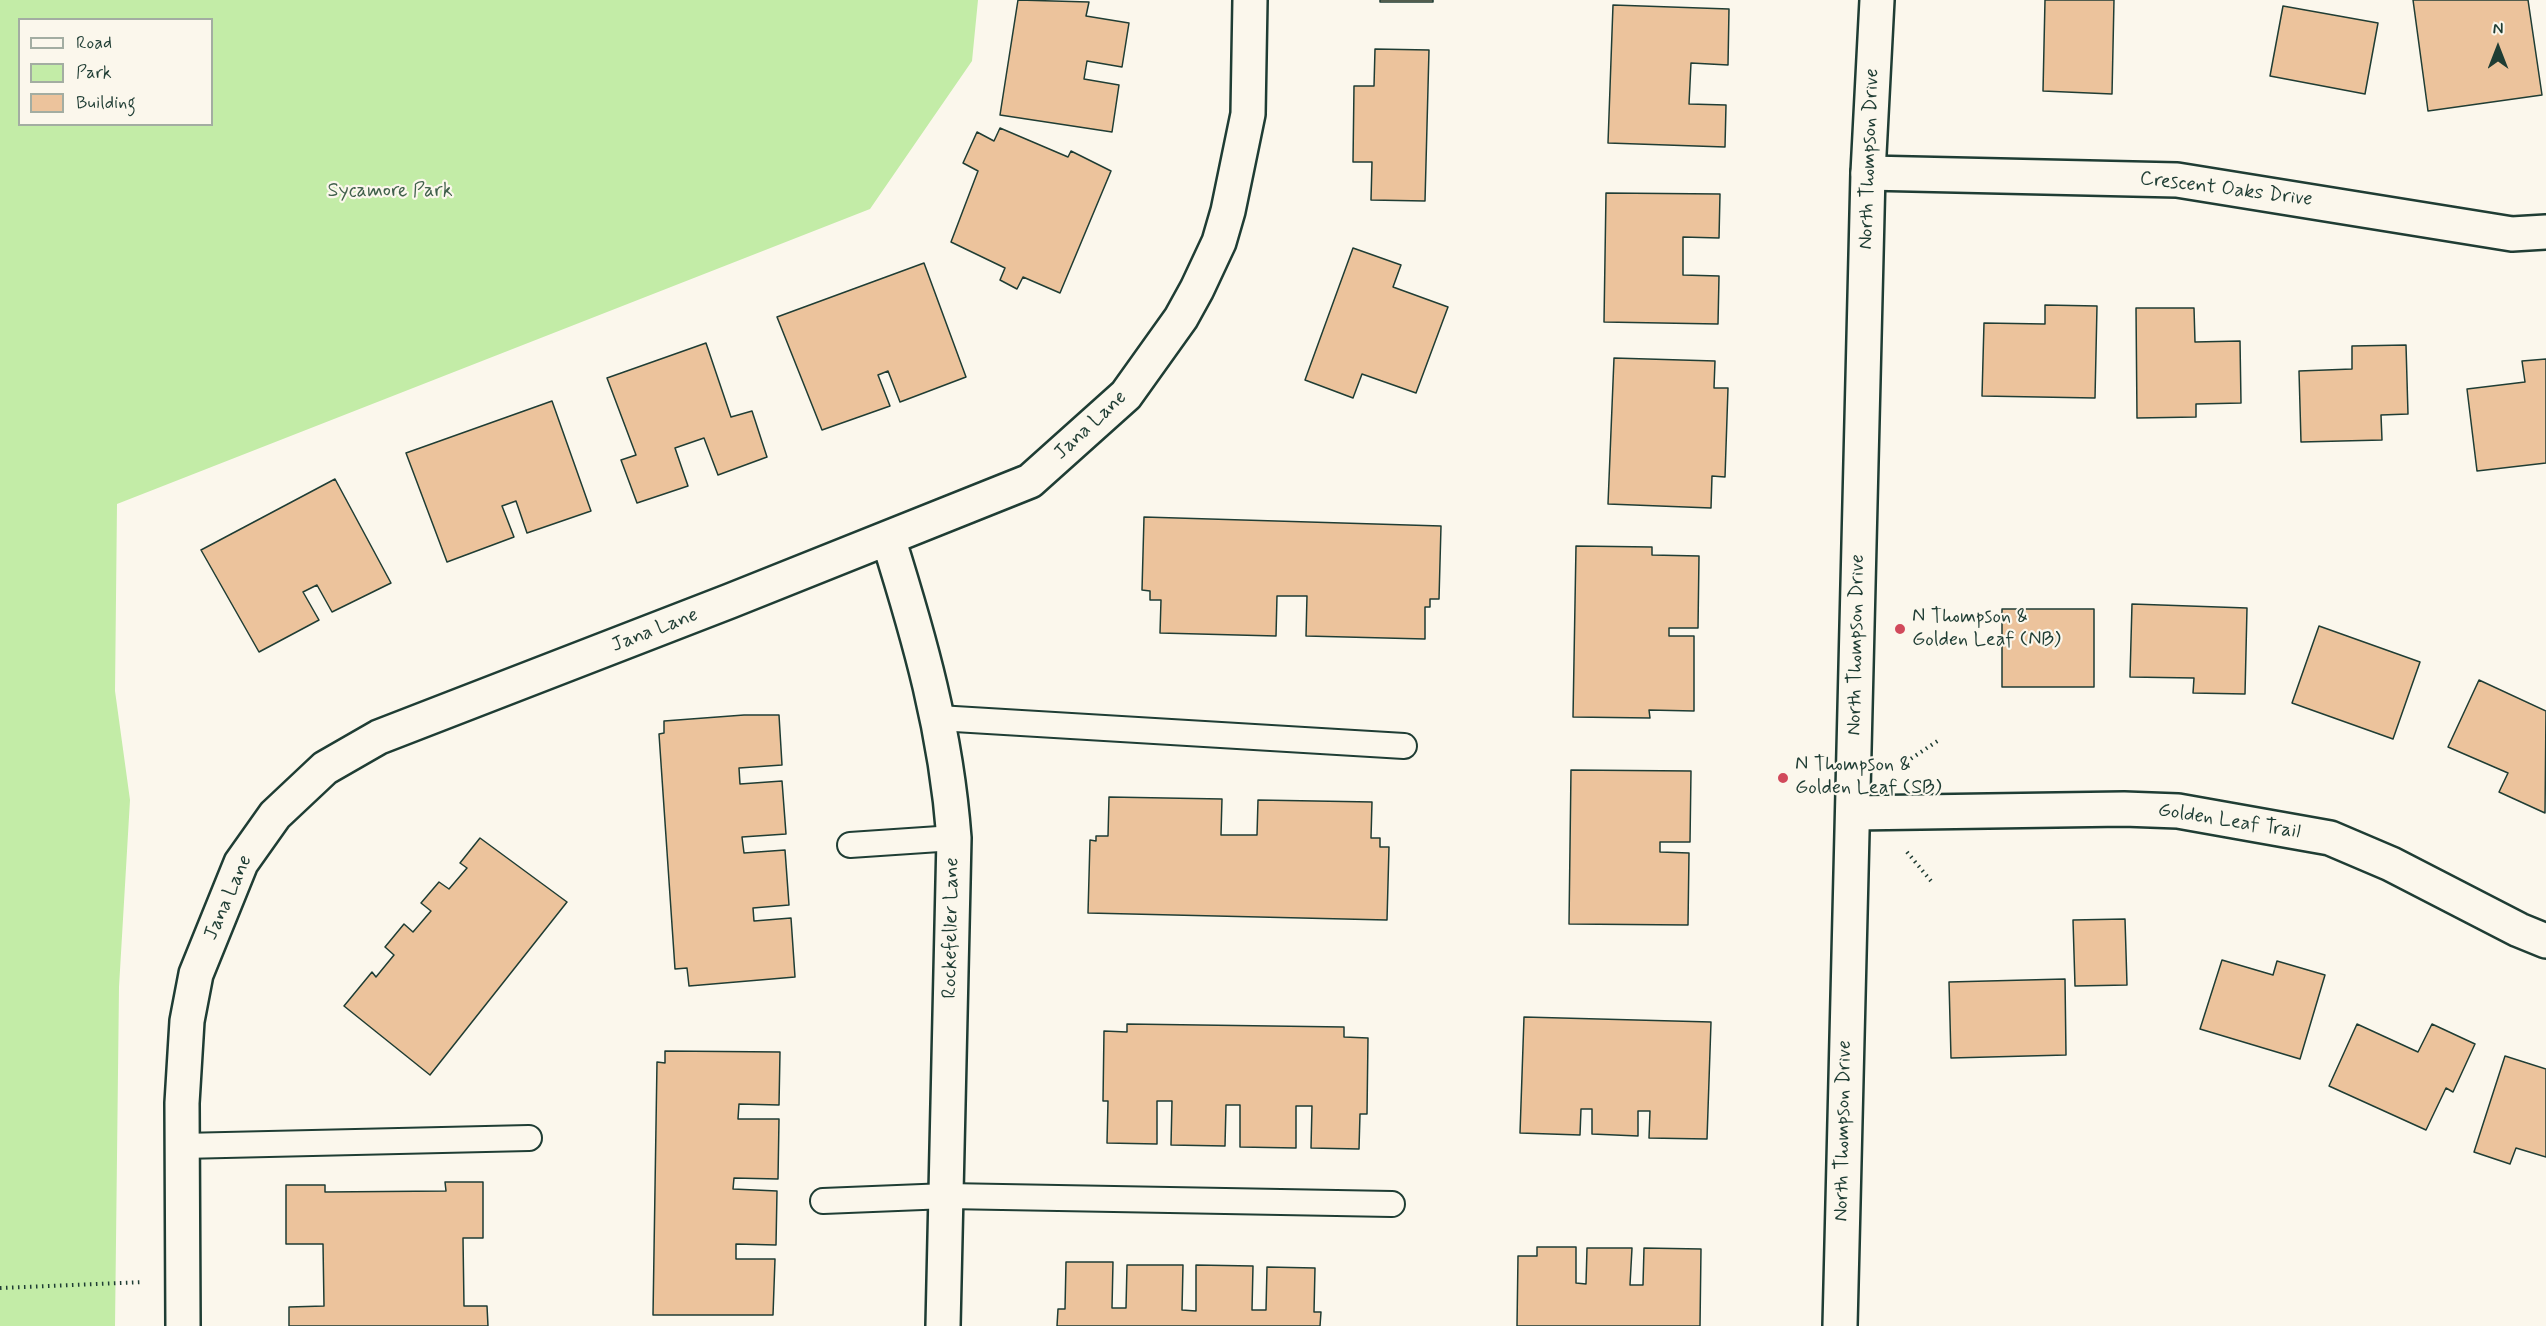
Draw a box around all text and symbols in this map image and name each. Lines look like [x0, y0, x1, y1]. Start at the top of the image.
legend [18, 18, 213, 126]
north arrow [2468, 18, 2528, 78]
text: N [2493, 19, 2503, 40]
text: Road [76, 31, 112, 55]
text: Park [76, 61, 112, 85]
street label: North Thompson Drive [1855, 68, 1885, 250]
text: Building [76, 91, 136, 115]
street label: Crescent Oaks Drive [2138, 168, 2314, 212]
park label: Sycamore Park [327, 180, 453, 204]
street label: Jana Lane [1050, 386, 1132, 466]
street label: North Thompson Drive [1843, 554, 1871, 736]
street label: Jana Lane [608, 604, 702, 658]
place label: N Thompson & Golden Leaf (NB) [1912, 606, 2061, 653]
marker: N Thompson & Golden Leaf (NB) [1893, 622, 1907, 636]
place label: N Thompson & Golden Leaf (SB) [1795, 754, 1942, 801]
marker: N Thompson & Golden Leaf (SB) [1776, 771, 1790, 785]
street label: Golden Leaf Trail [2156, 799, 2302, 845]
street label: Jana Lane [200, 852, 258, 944]
street label: Rockefeller Lane [939, 857, 965, 999]
street label: North Thompson Drive [1830, 1040, 1858, 1222]

